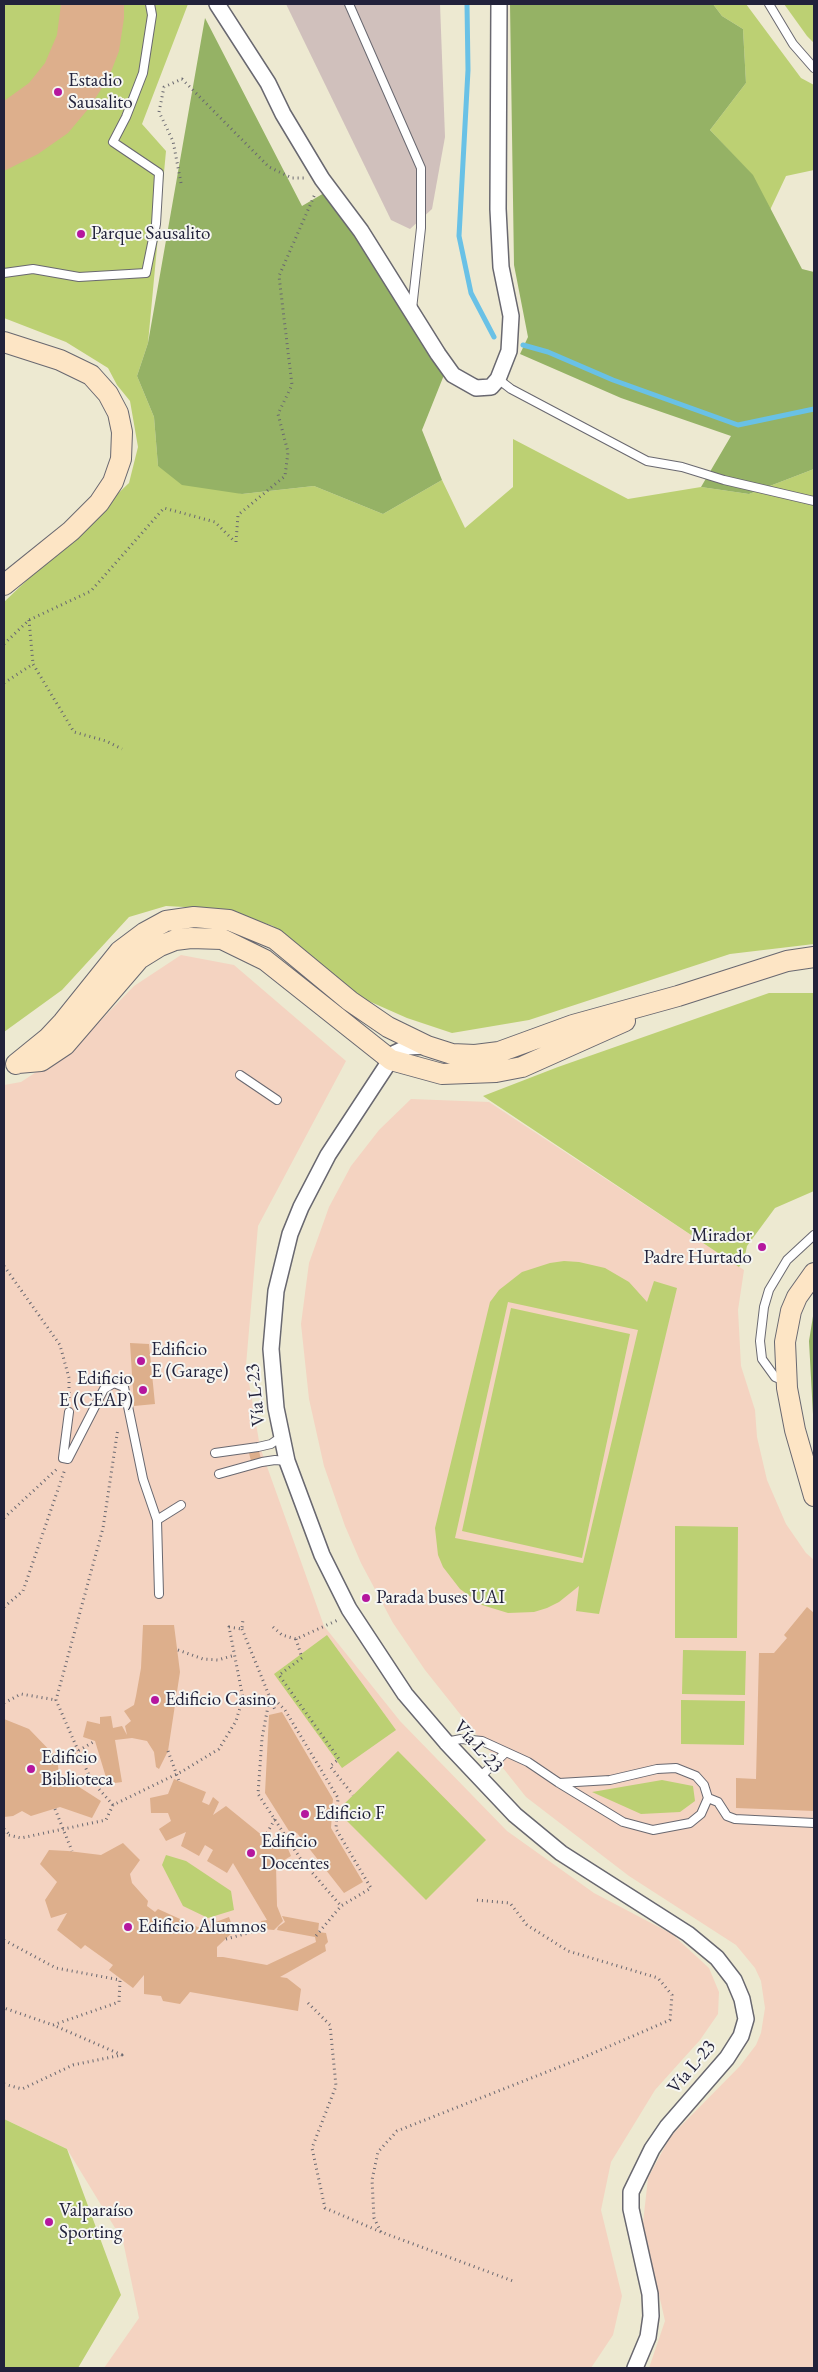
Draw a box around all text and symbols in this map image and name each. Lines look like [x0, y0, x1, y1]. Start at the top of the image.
place label: Estadio Sausalito [68, 70, 133, 114]
marker: Estadio Sausalito [52, 86, 64, 98]
place label: Parque Sausalito [91, 223, 210, 245]
marker: Parque Sausalito [75, 228, 87, 240]
place label: Mirador Padre Hurtado [643, 1225, 752, 1269]
marker: Mirador Padre Hurtado [756, 1241, 768, 1253]
place label: Edificio E (Garage) [151, 1339, 229, 1383]
marker: Edificio E (Garage) [135, 1355, 147, 1367]
street label: Vía L-23 [241, 1362, 271, 1428]
place label: Edificio E (CEAP) [59, 1368, 133, 1412]
marker: Edificio E (CEAP) [137, 1384, 149, 1396]
place label: Parada buses UAI [376, 1587, 505, 1609]
marker: Parada buses UAI [360, 1592, 372, 1604]
place label: Edificio Casino [165, 1689, 276, 1711]
marker: Edificio Casino [149, 1694, 161, 1706]
street label: Vía L-23 [448, 1716, 508, 1778]
place label: Edificio Biblioteca [41, 1747, 113, 1791]
marker: Edificio Biblioteca [25, 1763, 37, 1775]
place label: Edificio F [315, 1803, 385, 1825]
marker: Edificio F [299, 1808, 311, 1820]
place label: Edificio Docentes [261, 1831, 329, 1875]
marker: Edificio Docentes [245, 1847, 257, 1859]
place label: Edificio Alumnos [138, 1916, 266, 1938]
marker: Edificio Alumnos [122, 1921, 134, 1933]
street label: Vía L-23 [663, 2036, 721, 2098]
place label: Valparaíso Sporting [59, 2200, 133, 2244]
marker: Valparaíso Sporting [43, 2216, 55, 2228]

